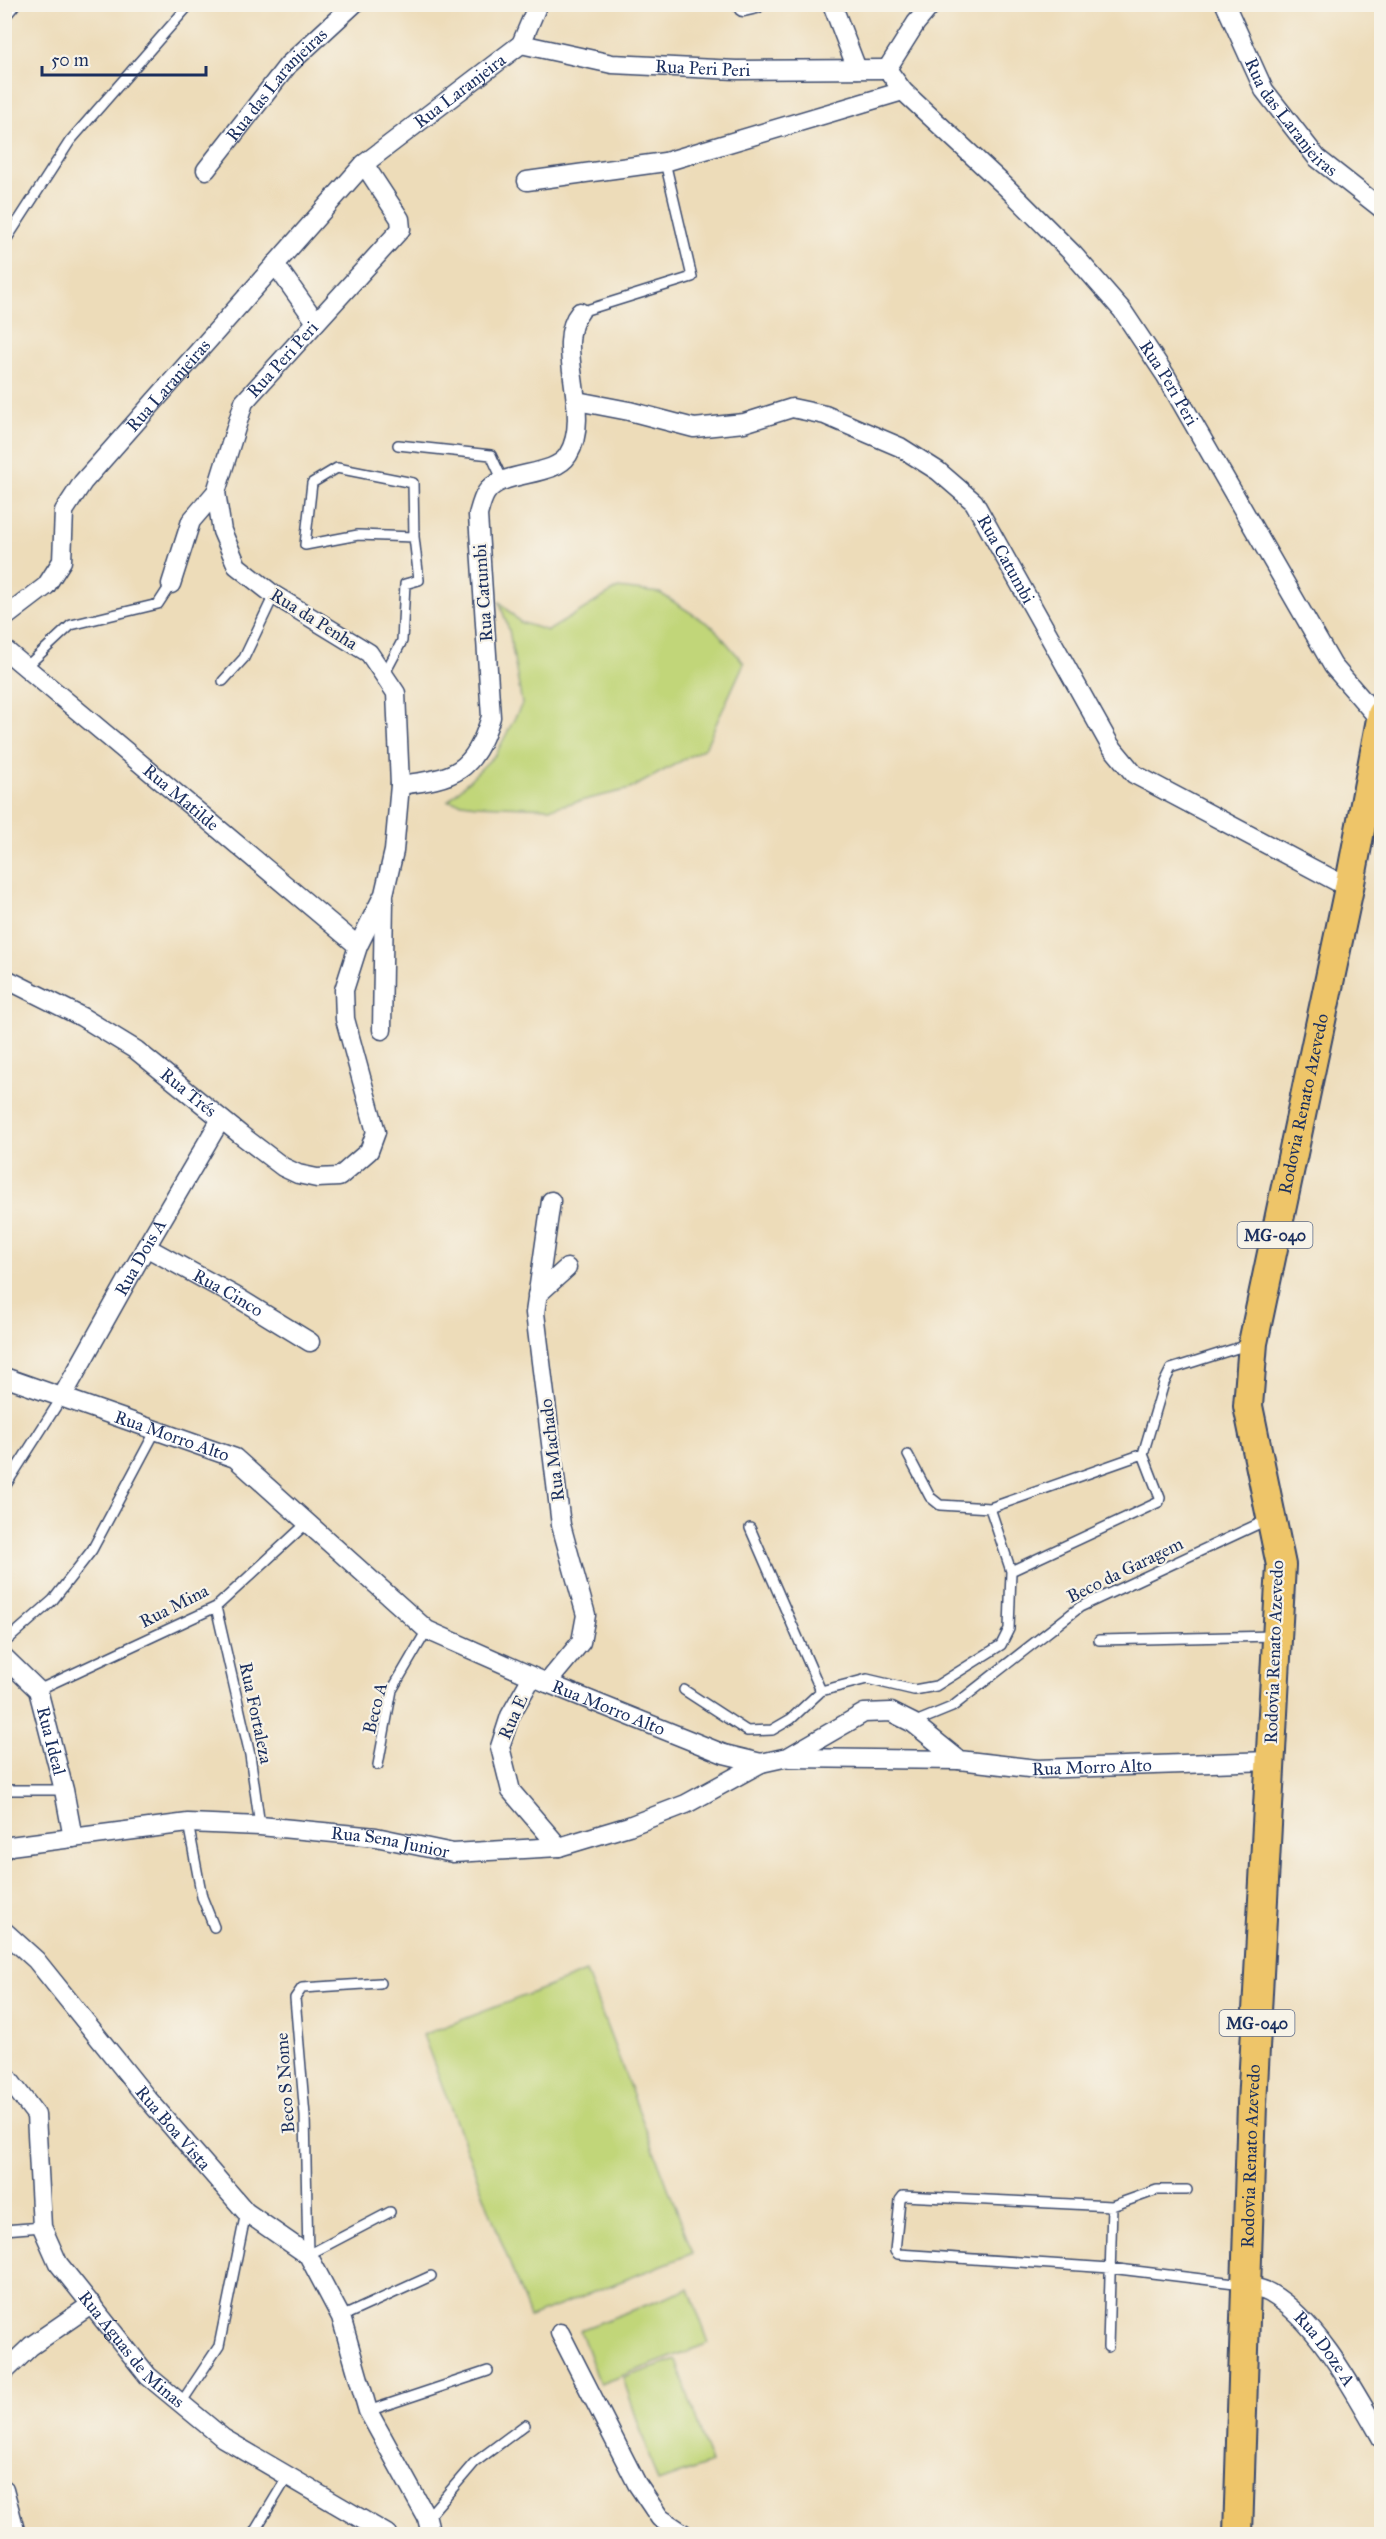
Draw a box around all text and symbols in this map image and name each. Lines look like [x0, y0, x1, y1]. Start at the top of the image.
street label: Rua das Laranjeiras [221, 23, 332, 146]
scale bar [42, 39, 206, 77]
text: 50 m [51, 49, 89, 71]
street label: Rua Laranjeira [409, 49, 510, 133]
street label: Rua das Laranjeiras [1240, 54, 1342, 181]
street label: Rua Peri Peri [654, 55, 751, 81]
street label: Rua Peri Peri [242, 317, 323, 402]
street label: Rua Laranjeiras [122, 335, 215, 436]
street label: Rua Peri Peri [1134, 336, 1203, 429]
street label: Rua Catumbi [972, 511, 1040, 607]
street label: Rua Catumbi [469, 543, 497, 643]
street label: Rua da Penha [266, 583, 362, 655]
street label: Rua Matilde [138, 759, 223, 836]
street label: Rodovia Renato Azevedo [1274, 1012, 1333, 1196]
street label: Rua Trés [156, 1063, 221, 1122]
street label: Rua Dois A [110, 1215, 171, 1300]
road number: MG-040 [1238, 1222, 1312, 1248]
street label: Rua Cinco [189, 1264, 267, 1322]
street label: Rua Machado [535, 1397, 569, 1503]
street label: Rua Morro Alto [112, 1406, 232, 1466]
street label: Beco da Garagem [1063, 1532, 1187, 1609]
street label: Rodovia Renato Azevedo [1260, 1560, 1288, 1744]
street label: Rua Mina [136, 1579, 212, 1633]
street label: Rua Fortaleza [235, 1660, 278, 1766]
street label: Rua Morro Alto [549, 1675, 668, 1740]
street label: Beco A [358, 1680, 392, 1736]
street label: Rua E [494, 1691, 533, 1743]
street label: Rua Ideal [32, 1704, 71, 1778]
street label: Rua Morro Alto [1031, 1754, 1152, 1780]
street label: Rua Sena Junior [330, 1822, 452, 1863]
road number: MG-040 [1220, 2010, 1294, 2036]
street label: Beco S Nome [271, 2032, 299, 2134]
street label: Rodovia Renato Azevedo [1236, 2064, 1265, 2249]
street label: Rua Boa Vista [131, 2081, 216, 2175]
street label: Rua Águas de Minas [74, 2286, 189, 2413]
street label: Rua Doze A [1289, 2306, 1360, 2390]

